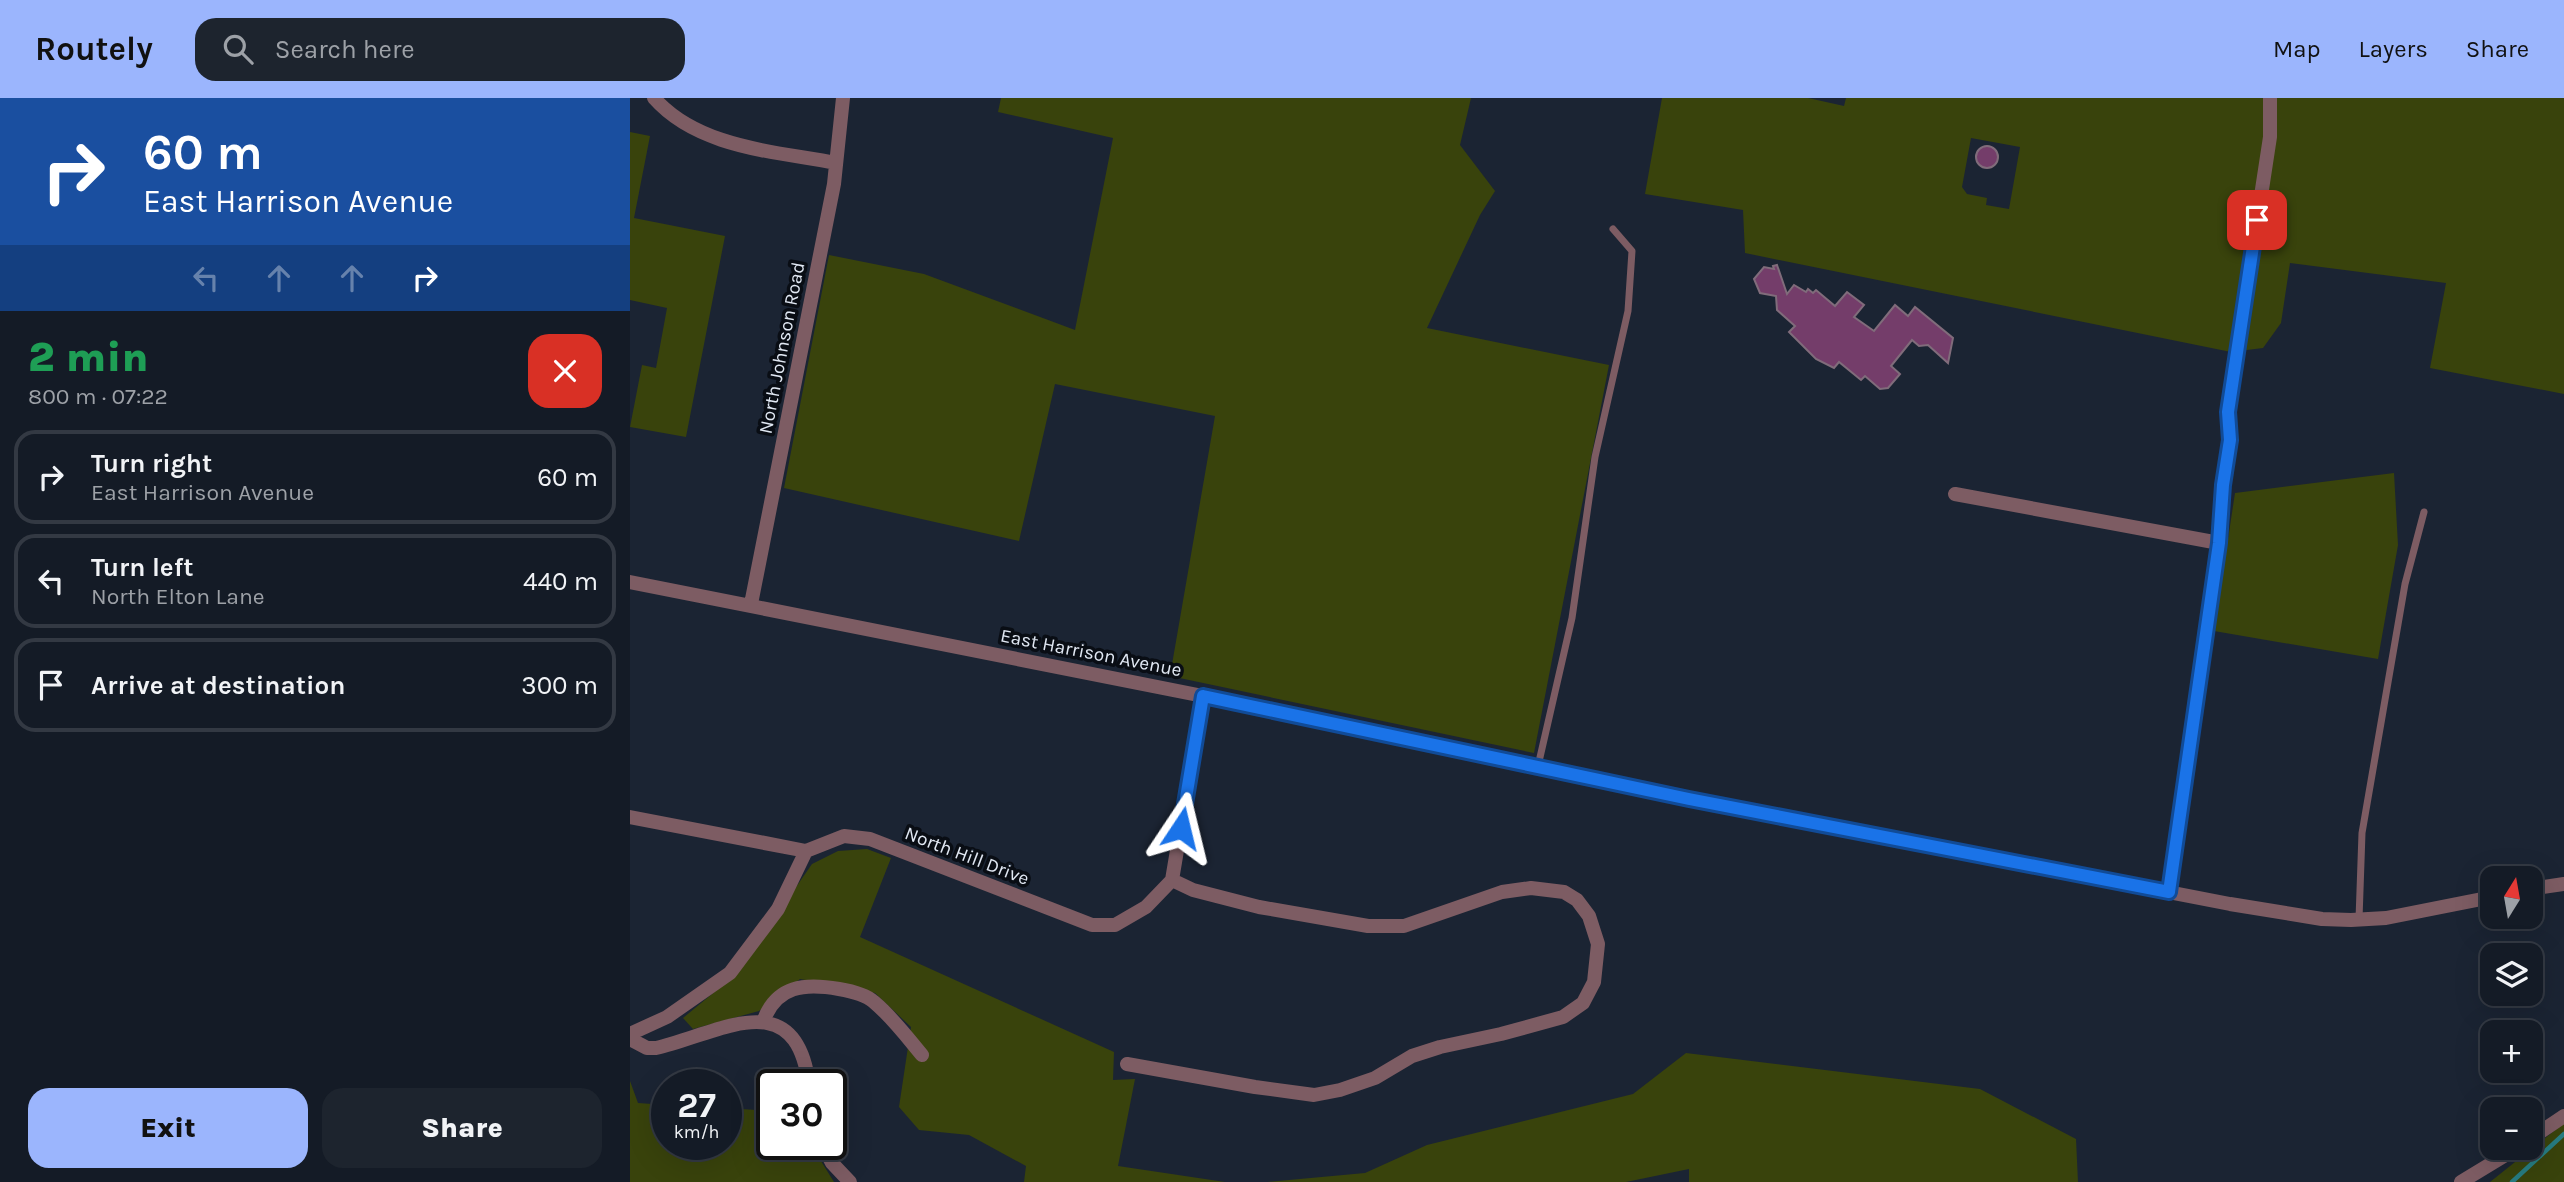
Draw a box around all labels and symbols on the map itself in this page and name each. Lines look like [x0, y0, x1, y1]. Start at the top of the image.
pin [2227, 190, 2287, 250]
street label: North Johnson Road [755, 260, 809, 436]
street label: East Harrison Avenue [998, 625, 1184, 681]
position arrow [1144, 791, 1218, 865]
street label: North Hill Drive [902, 822, 1032, 890]
north arrow [2480, 866, 2543, 929]
speed limit sign: 30 [756, 1069, 847, 1160]

